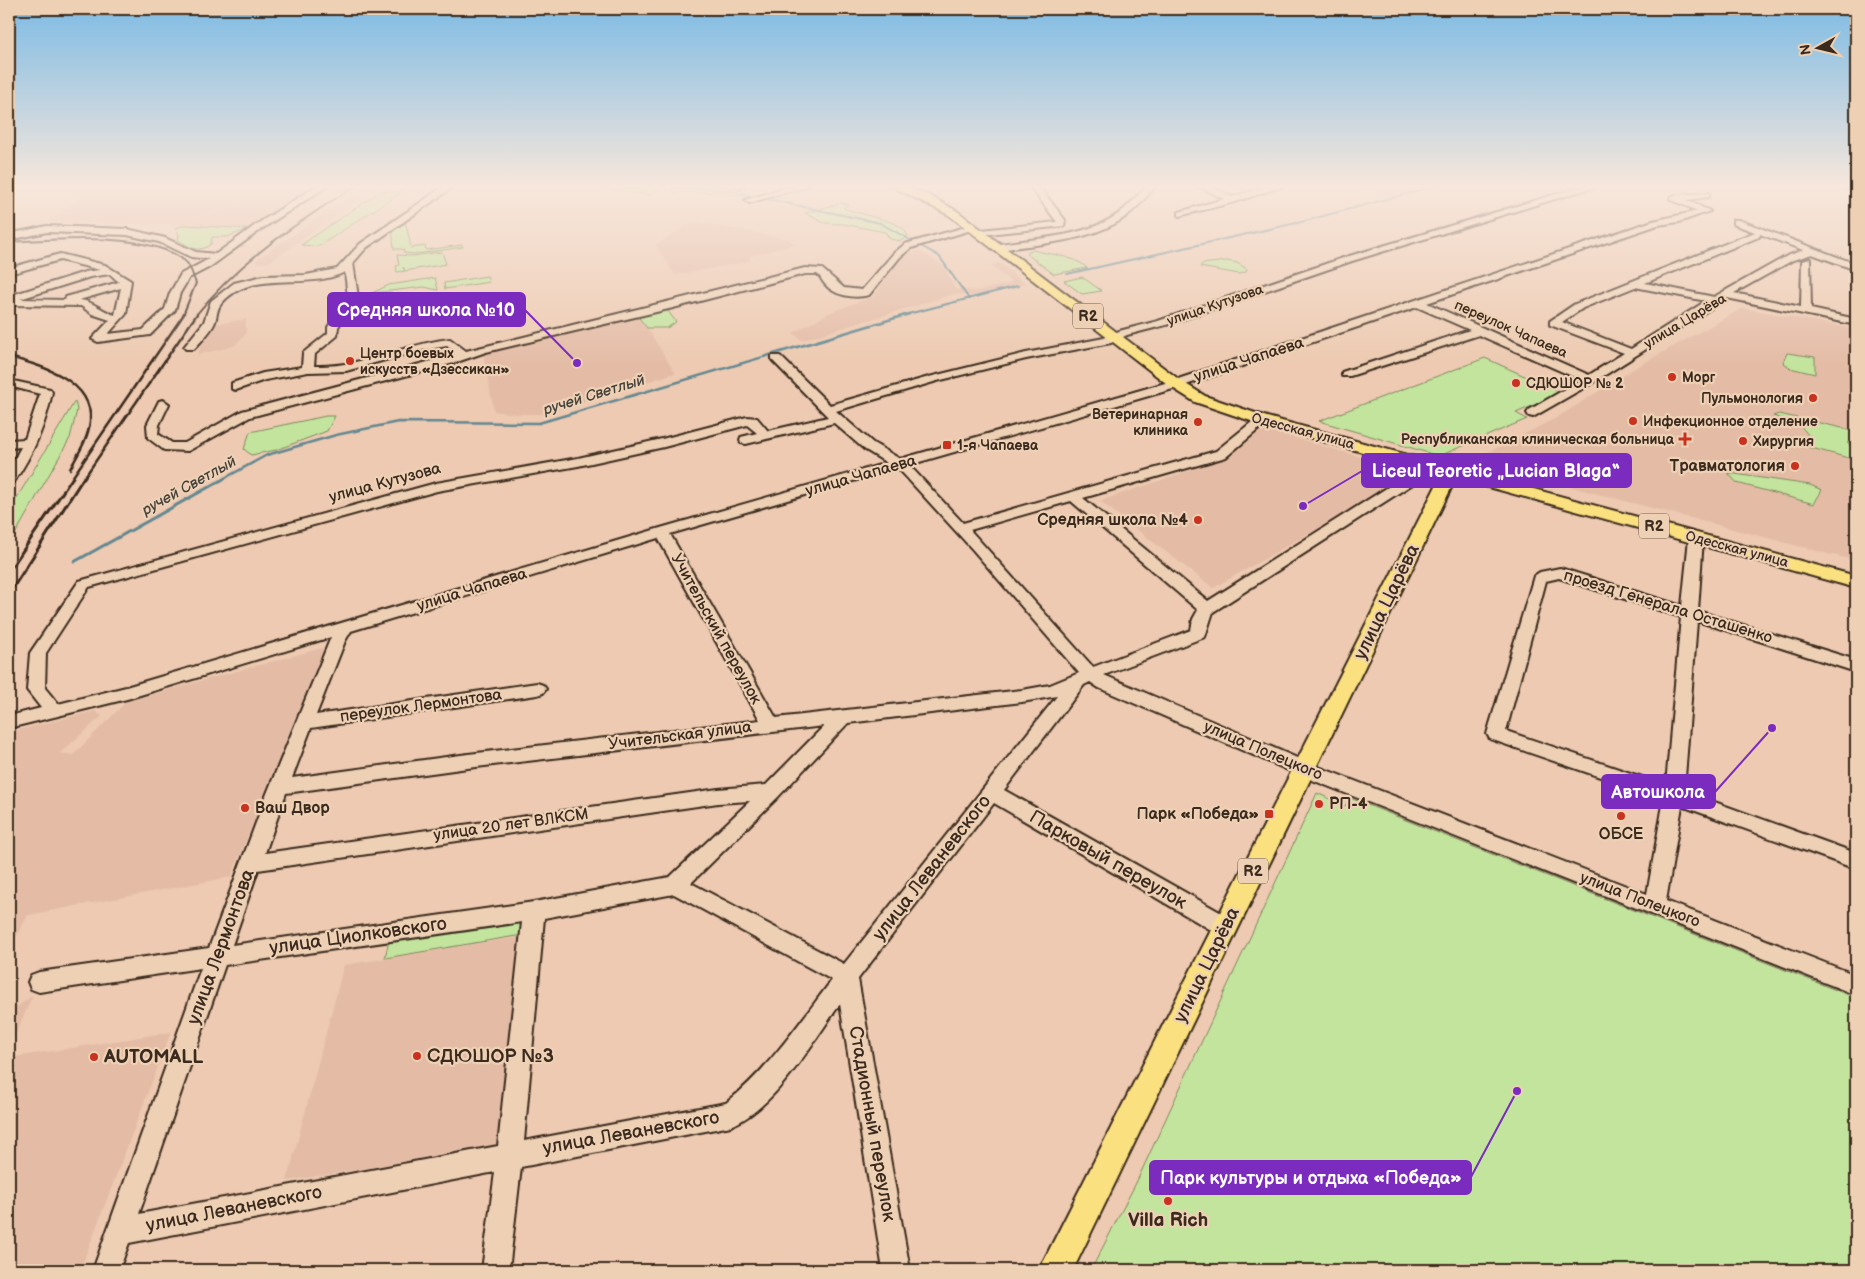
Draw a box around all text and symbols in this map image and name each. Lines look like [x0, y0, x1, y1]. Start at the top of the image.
north arrow [1792, 22, 1842, 72]
text: N [1796, 43, 1815, 56]
street label: улица Кутузова [1165, 280, 1266, 329]
street label: улица Царёва [1641, 289, 1730, 352]
callout: Средняя школа №10 [328, 293, 525, 326]
street label: переулок Чапаева [1452, 296, 1571, 362]
text: Средняя школа №10 [337, 300, 515, 321]
road number: R2 [1073, 304, 1103, 328]
street label: улица Чапаева [1192, 333, 1307, 387]
place label: Центр боевых искусств «Дзессикан» [360, 345, 510, 378]
marker: Центр боевых искусств «Дзессикан» [344, 355, 356, 367]
place label: Морг [1682, 369, 1716, 386]
water label: ручей Светлый [540, 370, 648, 420]
marker: Морг [1666, 371, 1678, 383]
place label: СДЮШОР № 2 [1526, 375, 1624, 392]
marker: СДЮШОР № 2 [1510, 377, 1522, 389]
place label: Пульмонология [1701, 390, 1803, 407]
marker: Пульмонология [1807, 392, 1819, 404]
place label: Ветеринарная клиника [1092, 406, 1189, 439]
street label: Одесская улица [1250, 409, 1357, 453]
place label: Инфекционное отделение [1643, 413, 1818, 430]
marker: Инфекционное отделение [1627, 415, 1639, 427]
marker: Ветеринарная клиника [1192, 416, 1204, 428]
place label: Республиканская клиническая больница [1401, 431, 1675, 448]
marker: Республиканская клиническая больница [1678, 432, 1692, 446]
place label: Хирургия [1752, 433, 1814, 450]
marker: Хирургия [1737, 435, 1749, 447]
place label: 1-я Чапаева [957, 437, 1039, 454]
marker: 1-я Чапаева [941, 439, 953, 451]
street label: улица Чапаева [804, 451, 919, 501]
water label: ручей Светлый [137, 452, 240, 520]
callout: Liceul Teoretic „Lucian Blaga“ [1362, 454, 1631, 487]
place label: Травматология [1670, 457, 1785, 476]
street label: улица Кутузова [327, 459, 444, 507]
marker: Травматология [1789, 460, 1801, 472]
text: Liceul Teoretic „Lucian Blaga“ [1372, 461, 1620, 482]
place label: Средняя школа №4 [1037, 511, 1189, 530]
marker: Средняя школа №4 [1192, 514, 1204, 526]
road number: R2 [1639, 514, 1669, 538]
street label: Одесская улица [1684, 527, 1791, 571]
street label: улица Царёва [1349, 540, 1425, 664]
street label: Учительский переулок [667, 550, 766, 708]
street label: улица Чапаева [415, 564, 530, 616]
street label: проезд Генерала Осташенко [1561, 566, 1775, 648]
street label: переулок Лермонтова [339, 685, 504, 727]
street label: улица Полецкого [1201, 717, 1325, 785]
street label: Учительская улица [607, 718, 753, 754]
callout: Автошкола [1602, 775, 1715, 808]
text: Автошкола [1610, 782, 1705, 803]
street label: улица Леваневского [868, 790, 996, 945]
place label: РП-4 [1329, 795, 1368, 814]
marker: РП-4 [1313, 798, 1325, 810]
place label: Ваш Двор [255, 799, 330, 818]
marker: Ваш Двор [239, 802, 251, 814]
street label: улица 20 лет ВЛКСМ [432, 805, 590, 845]
place label: Парк «Победа» [1136, 805, 1259, 824]
street label: Парковый переулок [1025, 806, 1191, 914]
marker: Парк «Победа» [1263, 808, 1275, 820]
marker: ОБСЕ [1615, 810, 1627, 822]
place label: ОБСЕ [1599, 825, 1644, 844]
road number: R2 [1238, 858, 1268, 884]
street label: улица Лермонтова [182, 866, 260, 1028]
street label: улица Полецкого [1577, 868, 1703, 932]
street label: улица Царёва [1169, 903, 1245, 1027]
street label: улица Циолковского [268, 912, 448, 960]
street label: Стадионный переулок [843, 1024, 901, 1224]
place label: СДЮШОР №3 [427, 1045, 554, 1068]
place label: AUTOMALL [103, 1046, 203, 1069]
marker: СДЮШОР №3 [411, 1050, 423, 1062]
marker: AUTOMALL [88, 1051, 100, 1063]
street label: улица Леваневского [541, 1106, 721, 1160]
callout: Парк культуры и отдыха «Победа» [1150, 1161, 1471, 1194]
text: Парк культуры и отдыха «Победа» [1160, 1168, 1462, 1189]
street label: улица Леваневского [144, 1181, 324, 1237]
marker: Villa Rich [1162, 1195, 1174, 1207]
place label: Villa Rich [1128, 1209, 1208, 1232]

